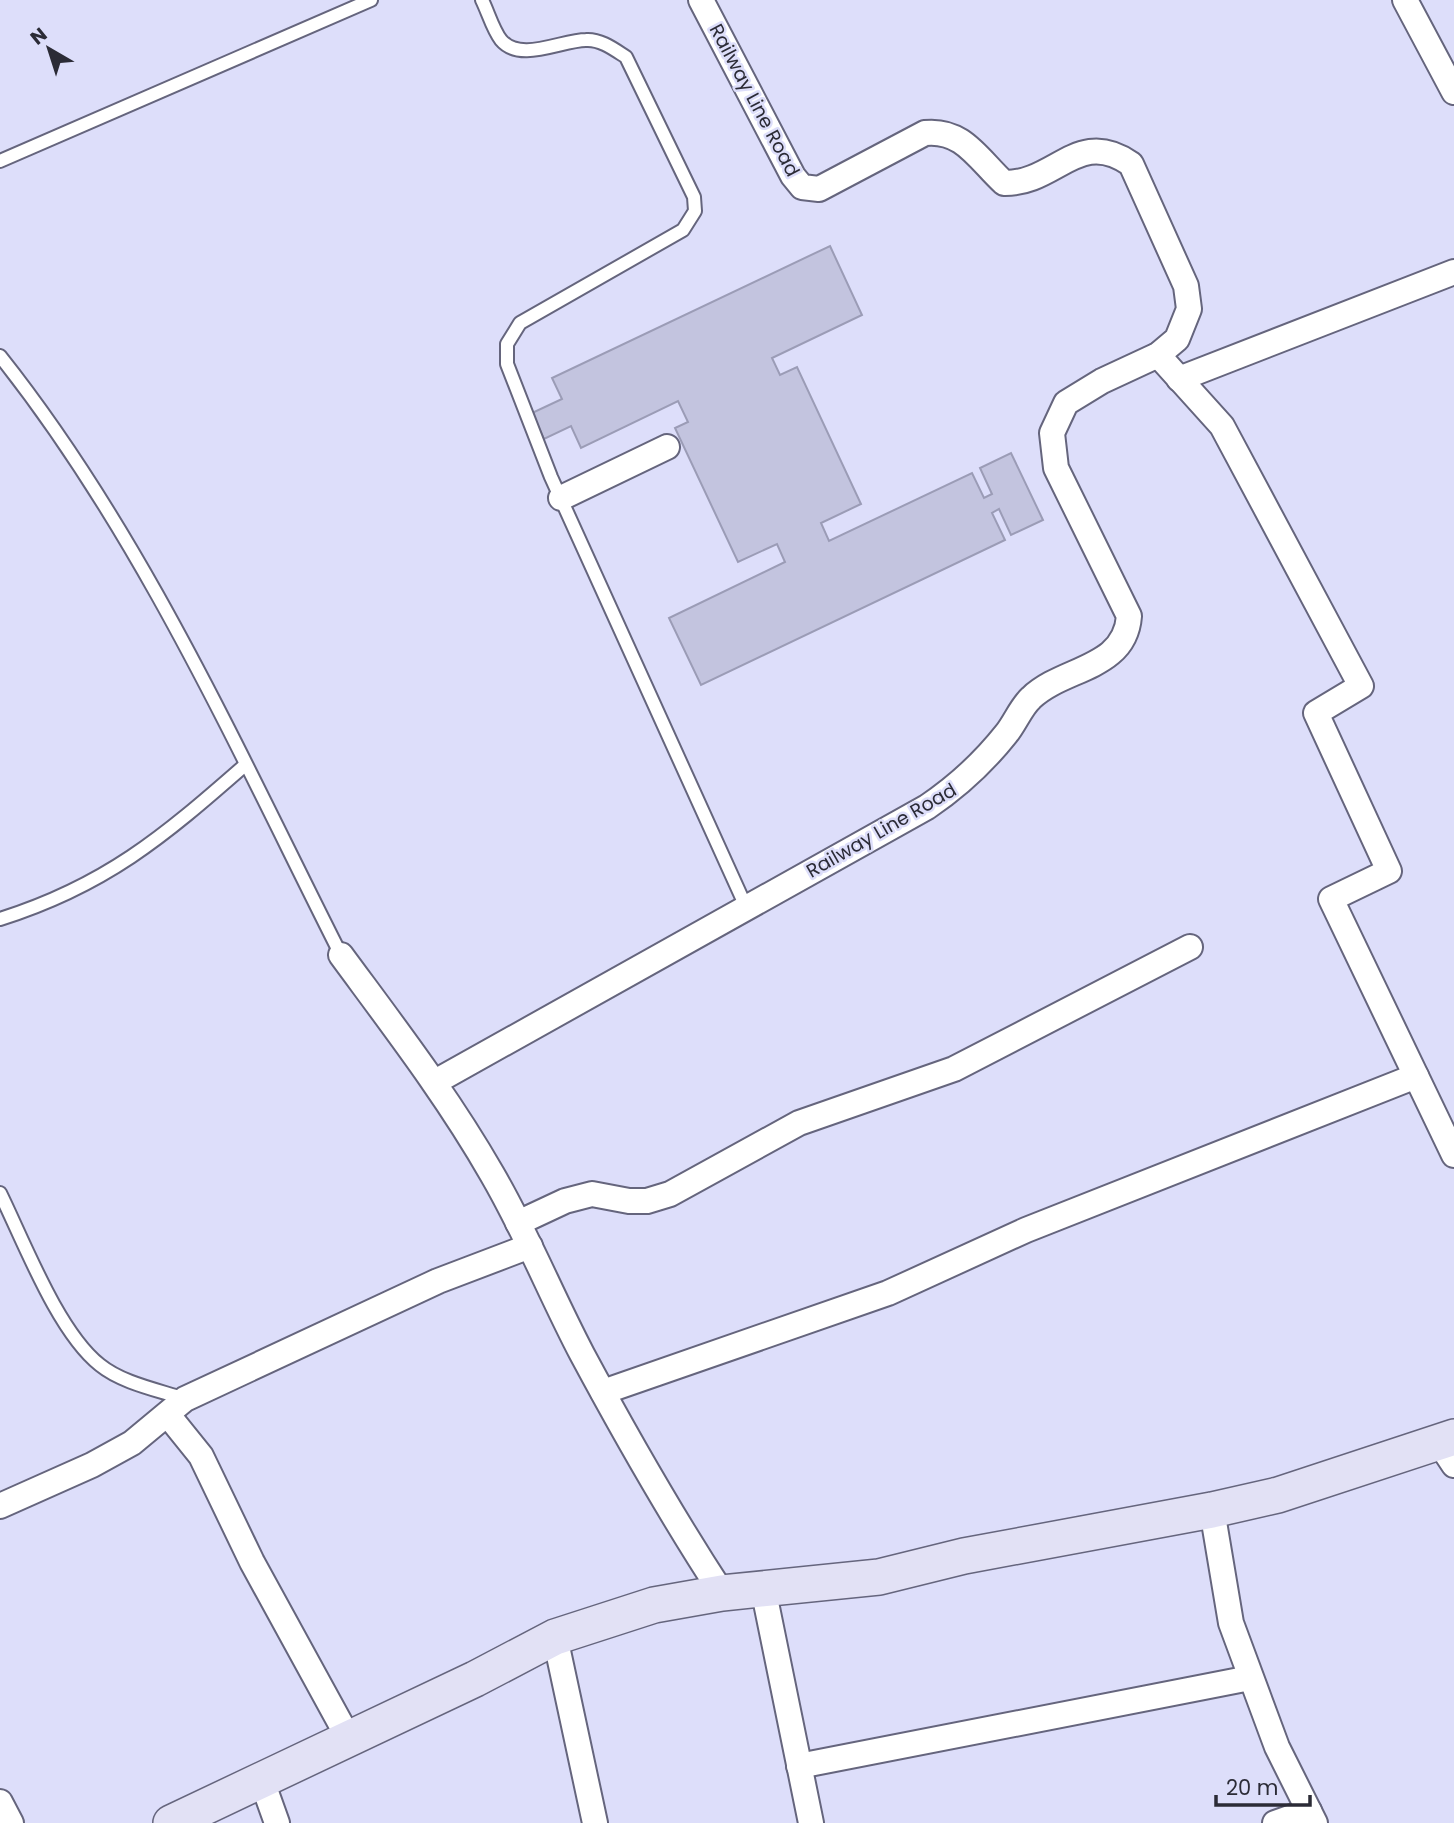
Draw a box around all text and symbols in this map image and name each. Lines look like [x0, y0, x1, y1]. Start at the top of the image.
north arrow [14, 14, 84, 84]
street label: Railway Line Road [703, 19, 806, 181]
text: N [25, 21, 53, 51]
street label: Railway Line Road [801, 776, 961, 884]
scale bar [1216, 1764, 1310, 1808]
text: 20 m [1226, 1773, 1279, 1802]

